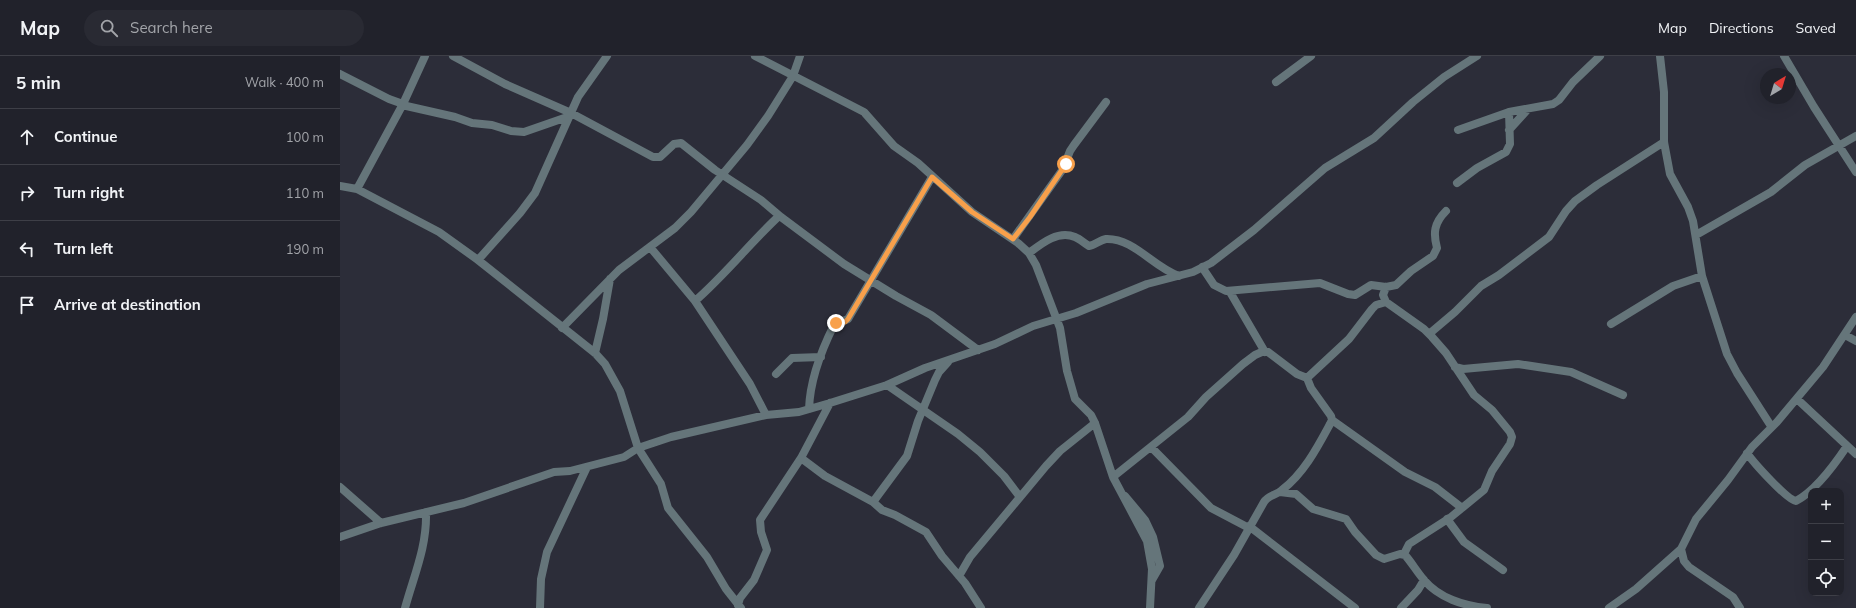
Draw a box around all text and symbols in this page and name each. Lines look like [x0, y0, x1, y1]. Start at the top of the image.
search box [84, 10, 364, 46]
text: Map [20, 16, 60, 40]
icon: search [98, 17, 120, 39]
text: Search here [130, 18, 213, 37]
text: Map [1658, 19, 1687, 37]
text: Directions [1709, 19, 1774, 37]
text: Saved [1796, 19, 1836, 37]
north arrow [1760, 68, 1796, 104]
text: 5 min [16, 72, 61, 93]
text: Walk · 400 m [245, 74, 324, 90]
icon: ahead [16, 126, 38, 148]
text: Continue [54, 127, 117, 146]
text: 100 m [286, 129, 324, 145]
route start [1057, 155, 1075, 173]
icon: right [16, 182, 38, 204]
text: Turn right [54, 183, 124, 202]
text: 110 m [286, 185, 324, 201]
icon: left [16, 238, 38, 260]
text: Turn left [54, 239, 113, 258]
text: 190 m [286, 241, 324, 257]
icon: arrive [16, 294, 38, 316]
text: Arrive at destination [54, 295, 201, 314]
route end [827, 314, 845, 332]
map controls [1808, 488, 1844, 596]
button: + [1808, 488, 1844, 524]
button: − [1808, 524, 1844, 560]
button: locate [1808, 560, 1844, 596]

